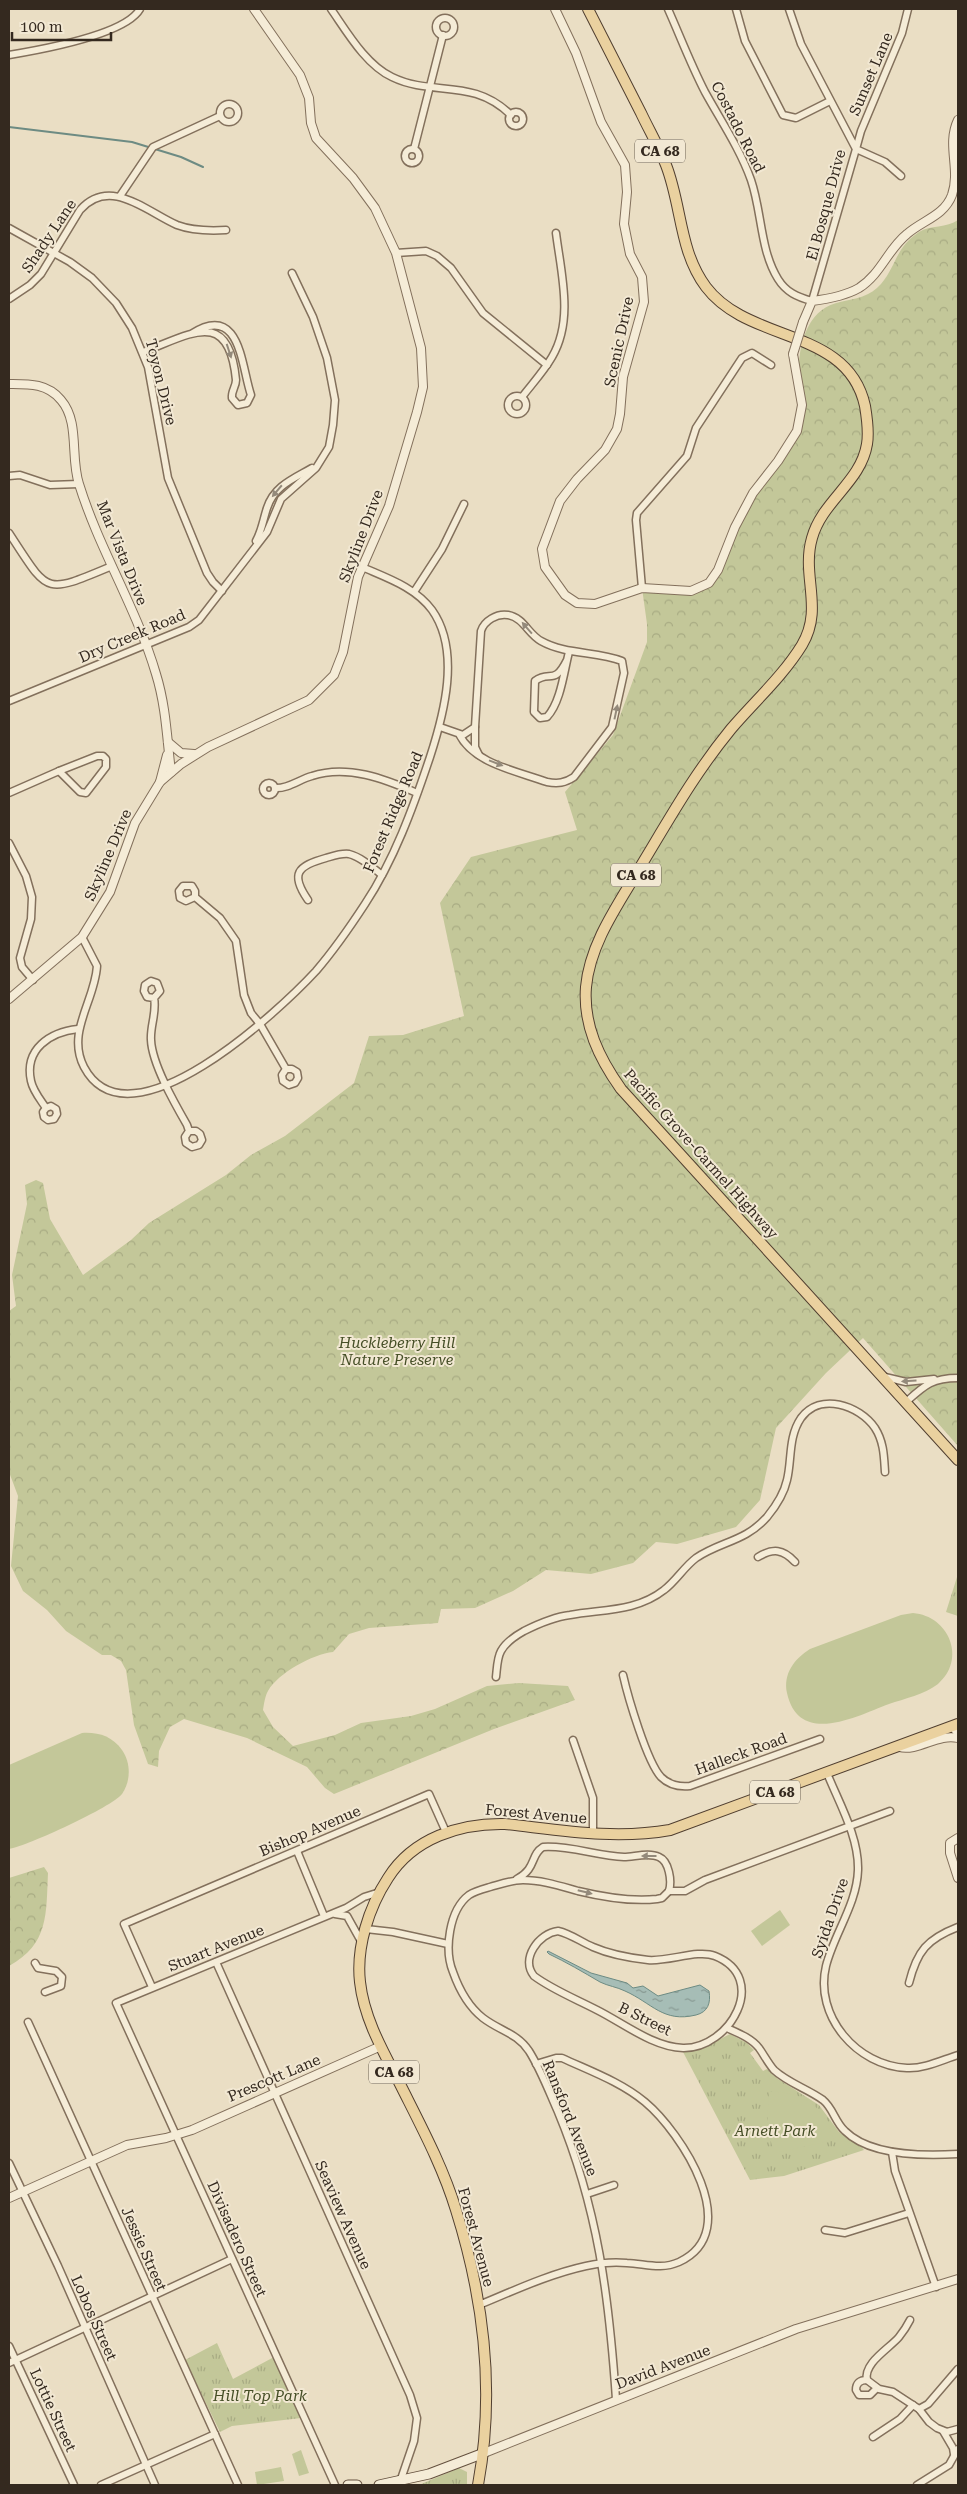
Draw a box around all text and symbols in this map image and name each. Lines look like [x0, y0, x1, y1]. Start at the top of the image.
scale bar [12, 10, 111, 42]
text: 100 m [20, 18, 63, 36]
street label: Sunset Lane [845, 30, 897, 118]
street label: Costado Road [707, 78, 769, 176]
road number: CA 68 [635, 140, 685, 162]
street label: El Bosque Drive [802, 147, 850, 263]
street label: Shady Lane [18, 196, 80, 276]
street label: Scenic Drive [601, 295, 637, 389]
street label: Toyon Drive [142, 337, 180, 427]
one-way arrow [226, 343, 234, 358]
one-way arrow [272, 484, 283, 497]
street label: Skyline Drive [335, 487, 387, 585]
street label: Mar Vista Drive [93, 498, 151, 608]
street label: Dry Creek Road [76, 605, 188, 667]
one-way arrow [522, 622, 533, 635]
one-way arrow [613, 703, 621, 719]
street label: Forest Ridge Road [359, 748, 427, 875]
one-way arrow [489, 759, 504, 767]
street label: Skyline Drive [81, 806, 135, 904]
road number: CA 68 [611, 864, 661, 886]
street label: Pacific Grove-Carmel Highway [620, 1065, 782, 1243]
park label: Huckleberry Hill Nature Preserve [338, 1334, 456, 1369]
one-way arrow [900, 1378, 916, 1386]
street label: Halleck Road [693, 1729, 790, 1779]
road number: CA 68 [750, 1780, 800, 1804]
street label: Forest Avenue [484, 1801, 588, 1827]
street label: Bishop Avenue [257, 1802, 363, 1860]
one-way arrow [641, 1852, 657, 1860]
street label: Syida Drive [808, 1876, 852, 1960]
one-way arrow [577, 1888, 592, 1896]
street label: Stuart Avenue [165, 1921, 267, 1975]
street label: B Street [616, 1998, 675, 2040]
street label: Prescott Lane [225, 2050, 323, 2106]
street label: Ransford Avenue [539, 2057, 601, 2179]
road number: CA 68 [369, 2060, 419, 2084]
park label: Arnett Park [734, 2122, 816, 2140]
street label: Seaview Avenue [311, 2158, 375, 2272]
street label: Divisadero Street [203, 2178, 271, 2300]
street label: Forest Avenue [454, 2185, 498, 2289]
street label: Jessie Street [117, 2204, 171, 2294]
street label: Lobos Street [67, 2273, 121, 2364]
street label: David Avenue [613, 2341, 713, 2393]
street label: Lottie Street [26, 2366, 80, 2455]
park label: Hill Top Park [212, 2387, 308, 2405]

